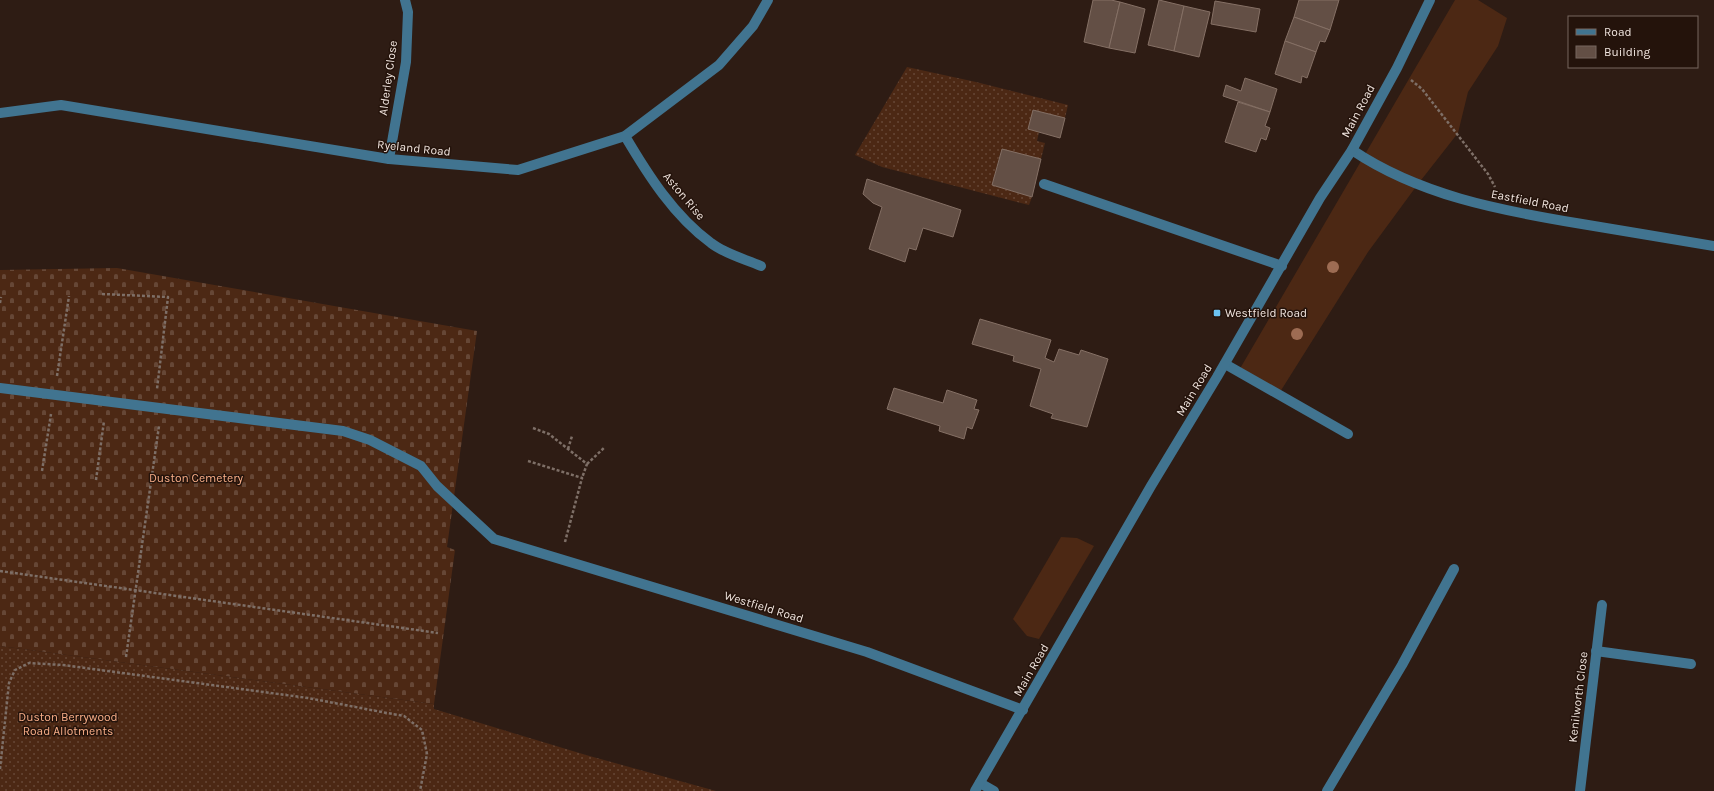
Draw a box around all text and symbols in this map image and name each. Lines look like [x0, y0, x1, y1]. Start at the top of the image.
legend [1568, 16, 1698, 68]
text: Road [1604, 25, 1632, 39]
street label: Alderley Close [376, 40, 400, 116]
text: Building [1604, 45, 1651, 59]
street label: Main Road [1338, 82, 1378, 140]
street label: Ryeland Road [377, 137, 451, 159]
street label: Aston Rise [660, 169, 708, 223]
street label: Eastfield Road [1490, 187, 1570, 215]
place label: Westfield Road [1225, 306, 1307, 320]
marker: Westfield Road [1212, 308, 1222, 318]
street label: Main Road [1173, 362, 1215, 418]
park label: Duston Cemetery [149, 471, 243, 485]
street label: Westfield Road [723, 588, 805, 626]
street label: Main Road [1010, 641, 1052, 699]
street label: Kenilworth Close [1565, 651, 1591, 743]
park label: Duston Berrywood Road Allotments [18, 710, 118, 738]

